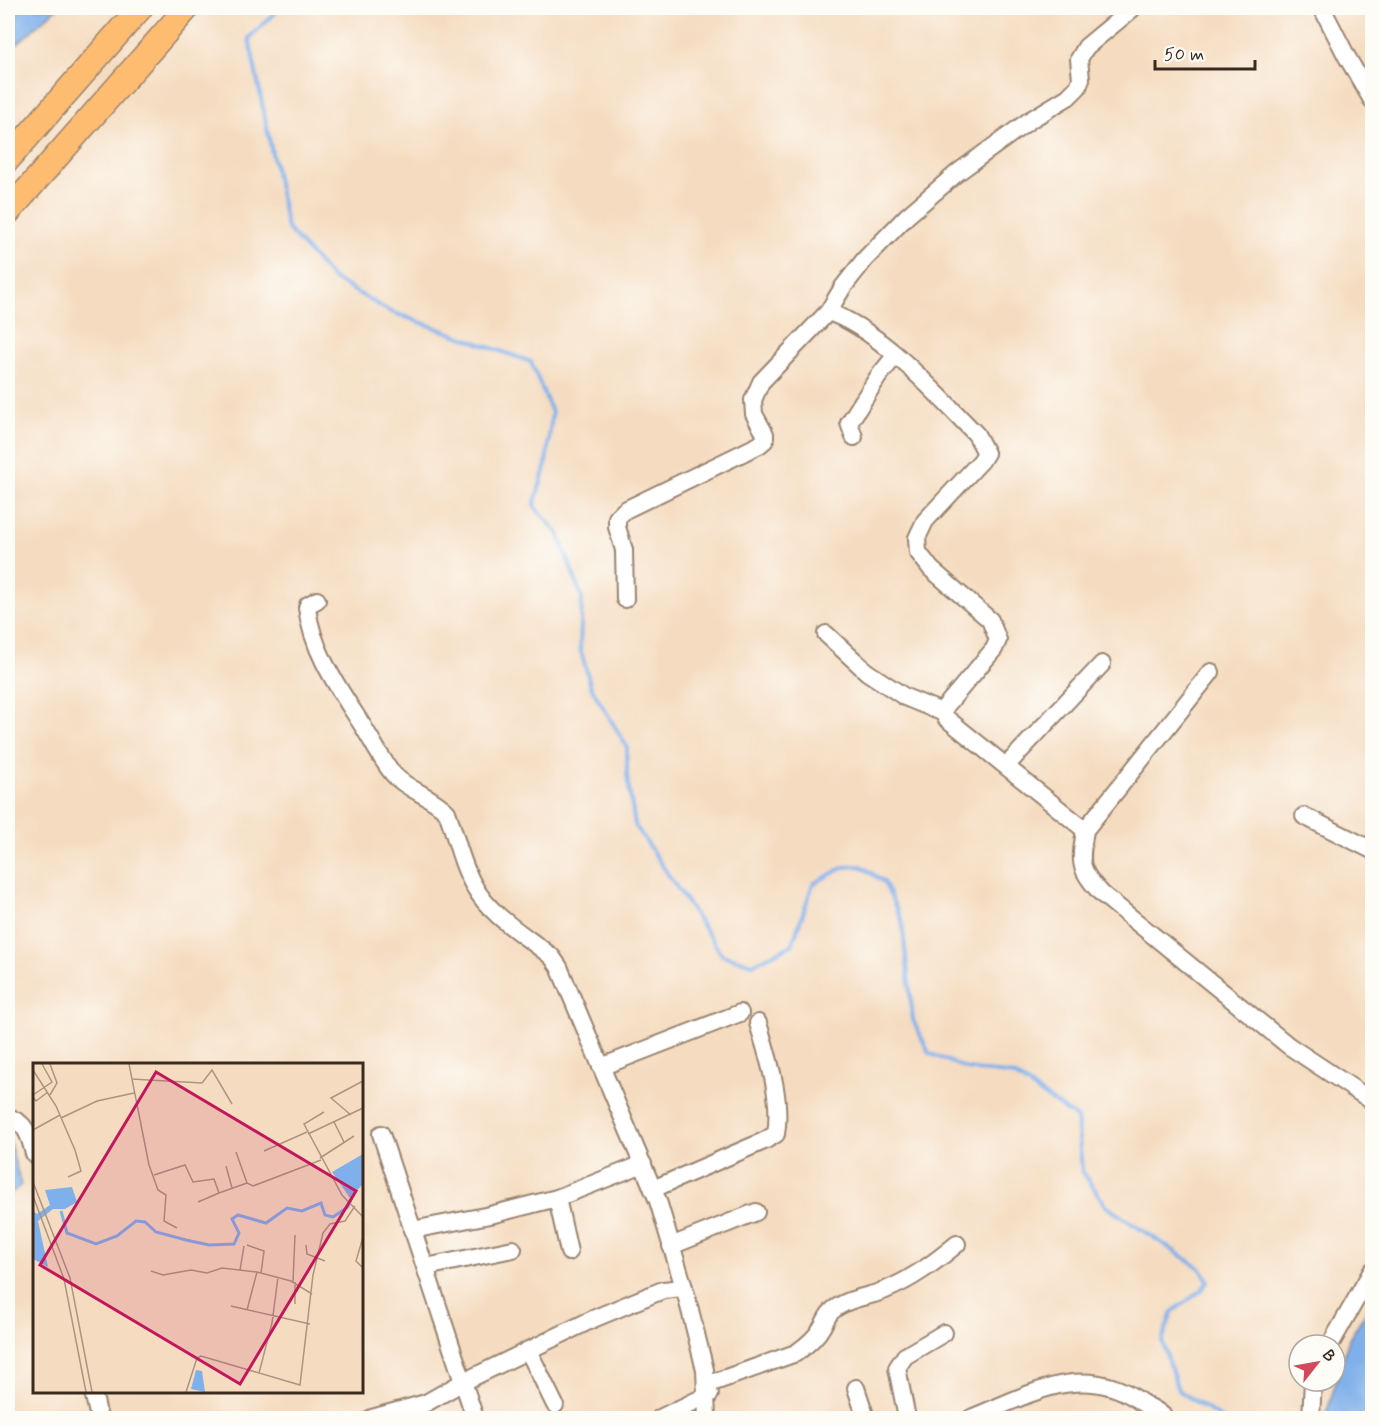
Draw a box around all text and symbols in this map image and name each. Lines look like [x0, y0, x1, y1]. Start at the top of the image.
scale bar [1155, 33, 1256, 71]
text: 50 m [1164, 43, 1204, 67]
inset map [33, 1063, 363, 1393]
north arrow [1287, 1333, 1347, 1393]
text: B [1317, 1346, 1340, 1366]

